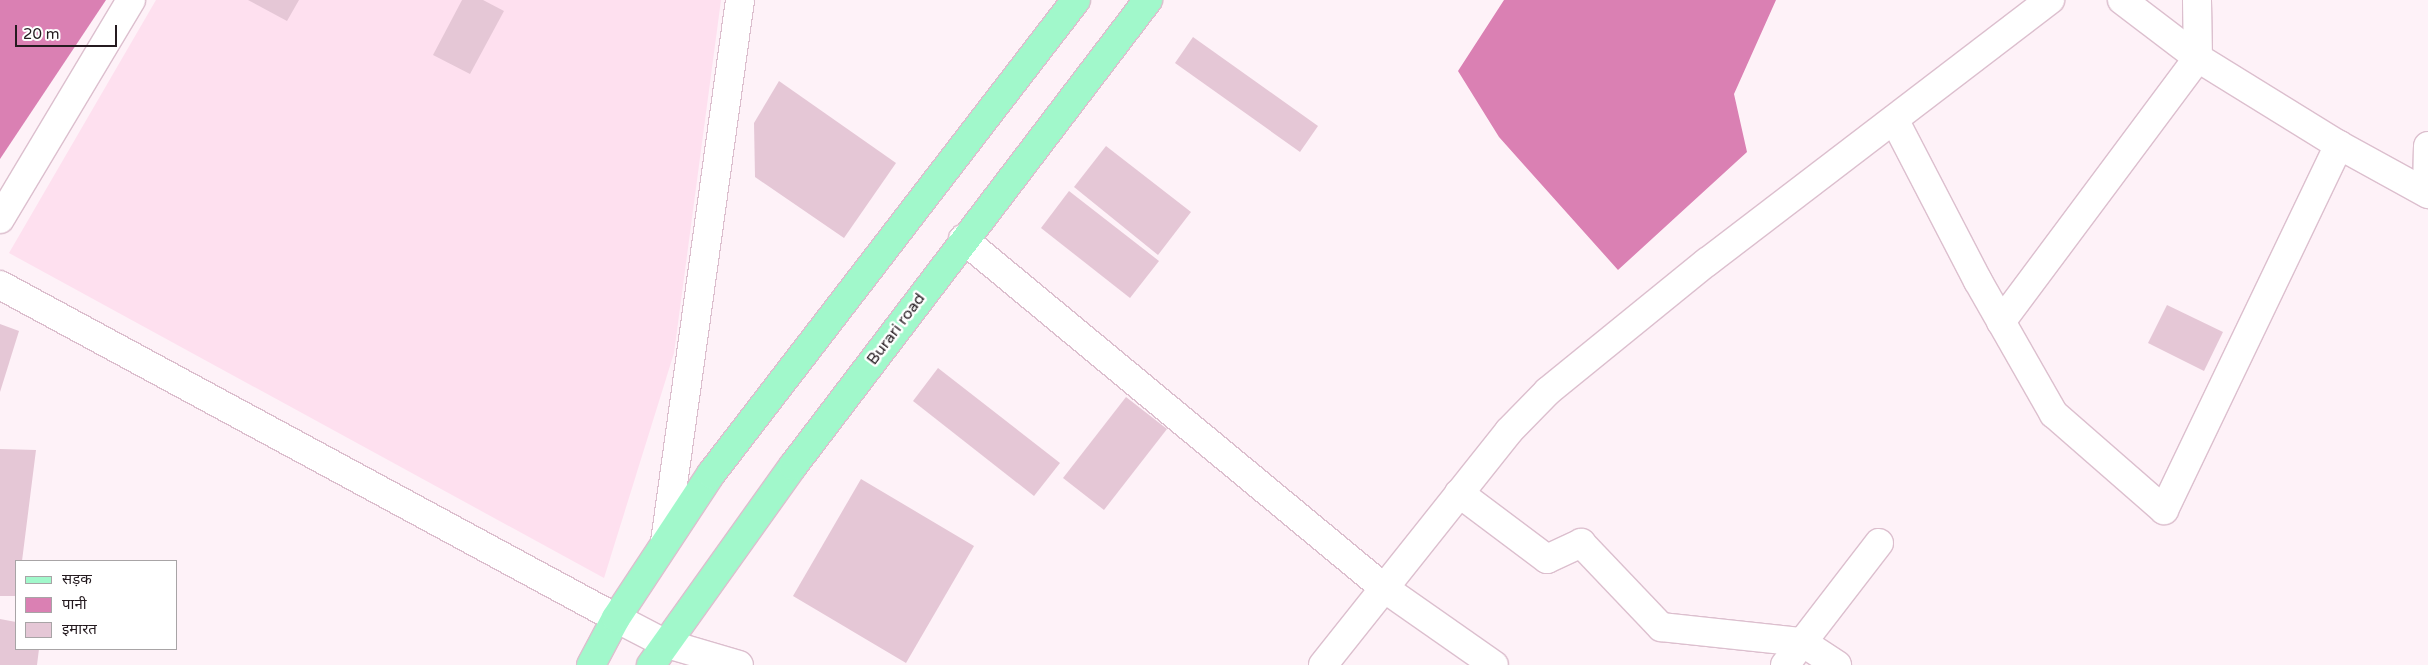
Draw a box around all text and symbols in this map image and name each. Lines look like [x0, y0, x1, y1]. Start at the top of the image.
scale bar [18, 15, 120, 47]
text: 20 m [23, 25, 60, 43]
street label: Burari road [863, 289, 929, 369]
legend [15, 560, 178, 650]
text: सड़क [62, 570, 92, 588]
text: पानी [62, 595, 87, 613]
text: इमारत [62, 620, 97, 638]

